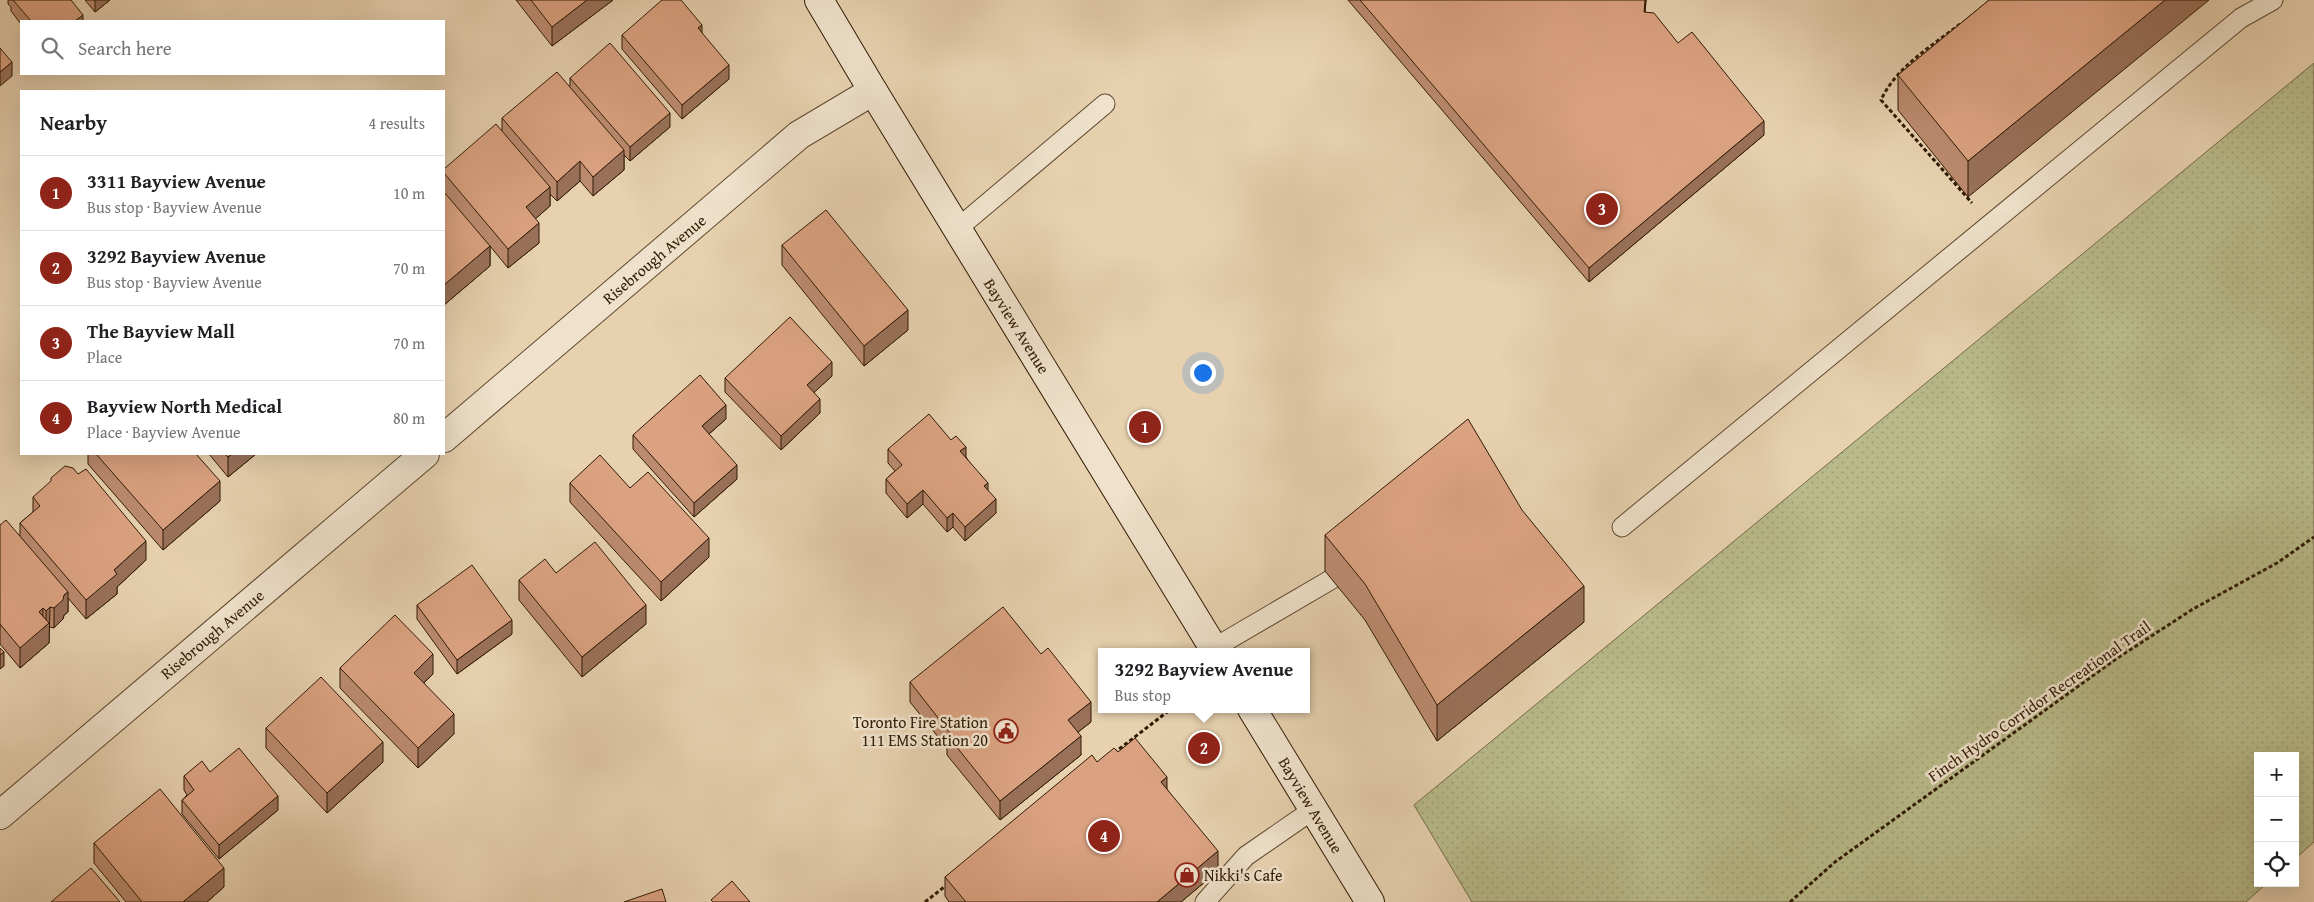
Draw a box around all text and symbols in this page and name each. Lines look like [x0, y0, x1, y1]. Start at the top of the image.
search box [20, 20, 445, 75]
icon: search [38, 34, 66, 62]
text: Search here [78, 34, 172, 62]
text: Nearby [40, 107, 107, 138]
text: 4 results [368, 111, 425, 135]
text: 3311 Bayview Avenue [87, 167, 266, 195]
text: 1 [52, 181, 60, 205]
text: 10 m [393, 181, 425, 205]
pin: 3 [1586, 190, 1618, 228]
text: Bus stop · Bayview Avenue [87, 195, 262, 219]
street label: Risebrough Avenue [597, 208, 711, 310]
text: 3292 Bayview Avenue [87, 242, 266, 270]
text: 2 [52, 256, 60, 280]
text: 70 m [393, 256, 425, 280]
text: Bus stop · Bayview Avenue [87, 270, 262, 294]
street label: Bayview Avenue [978, 274, 1056, 378]
text: The Bayview Mall [87, 317, 235, 345]
text: 3 [52, 331, 60, 355]
text: 70 m [393, 331, 425, 355]
text: Place [87, 345, 122, 369]
your location [1190, 360, 1216, 386]
text: Bayview North Medical [87, 392, 282, 420]
text: 4 [52, 406, 60, 430]
text: 80 m [393, 406, 425, 430]
pin: 1 [1129, 408, 1161, 446]
text: Place · Bayview Avenue [87, 420, 241, 444]
street label: Risebrough Avenue [155, 583, 269, 685]
street label: Finch Hydro Corridor Recreational Trail [1923, 614, 2156, 787]
popup [1098, 648, 1310, 713]
text: 3292 Bayview Avenue [1115, 655, 1293, 683]
text: Bus stop [1115, 683, 1171, 707]
place label: Toronto Fire Station 111 EMS Station 20 [853, 710, 988, 752]
public building icon: Toronto Fire Station 111 EMS Station 20 [993, 718, 1019, 744]
pin: 2 [1188, 729, 1220, 767]
street label: Bayview Avenue [1273, 752, 1349, 858]
map controls [2254, 752, 2299, 887]
button: + [2254, 752, 2299, 797]
button: − [2254, 797, 2299, 842]
pin: 4 [1088, 817, 1120, 855]
button: locate [2254, 842, 2299, 887]
shop icon: Nikki's Cafe [1174, 862, 1200, 888]
place label: Nikki's Cafe [1204, 863, 1283, 887]

